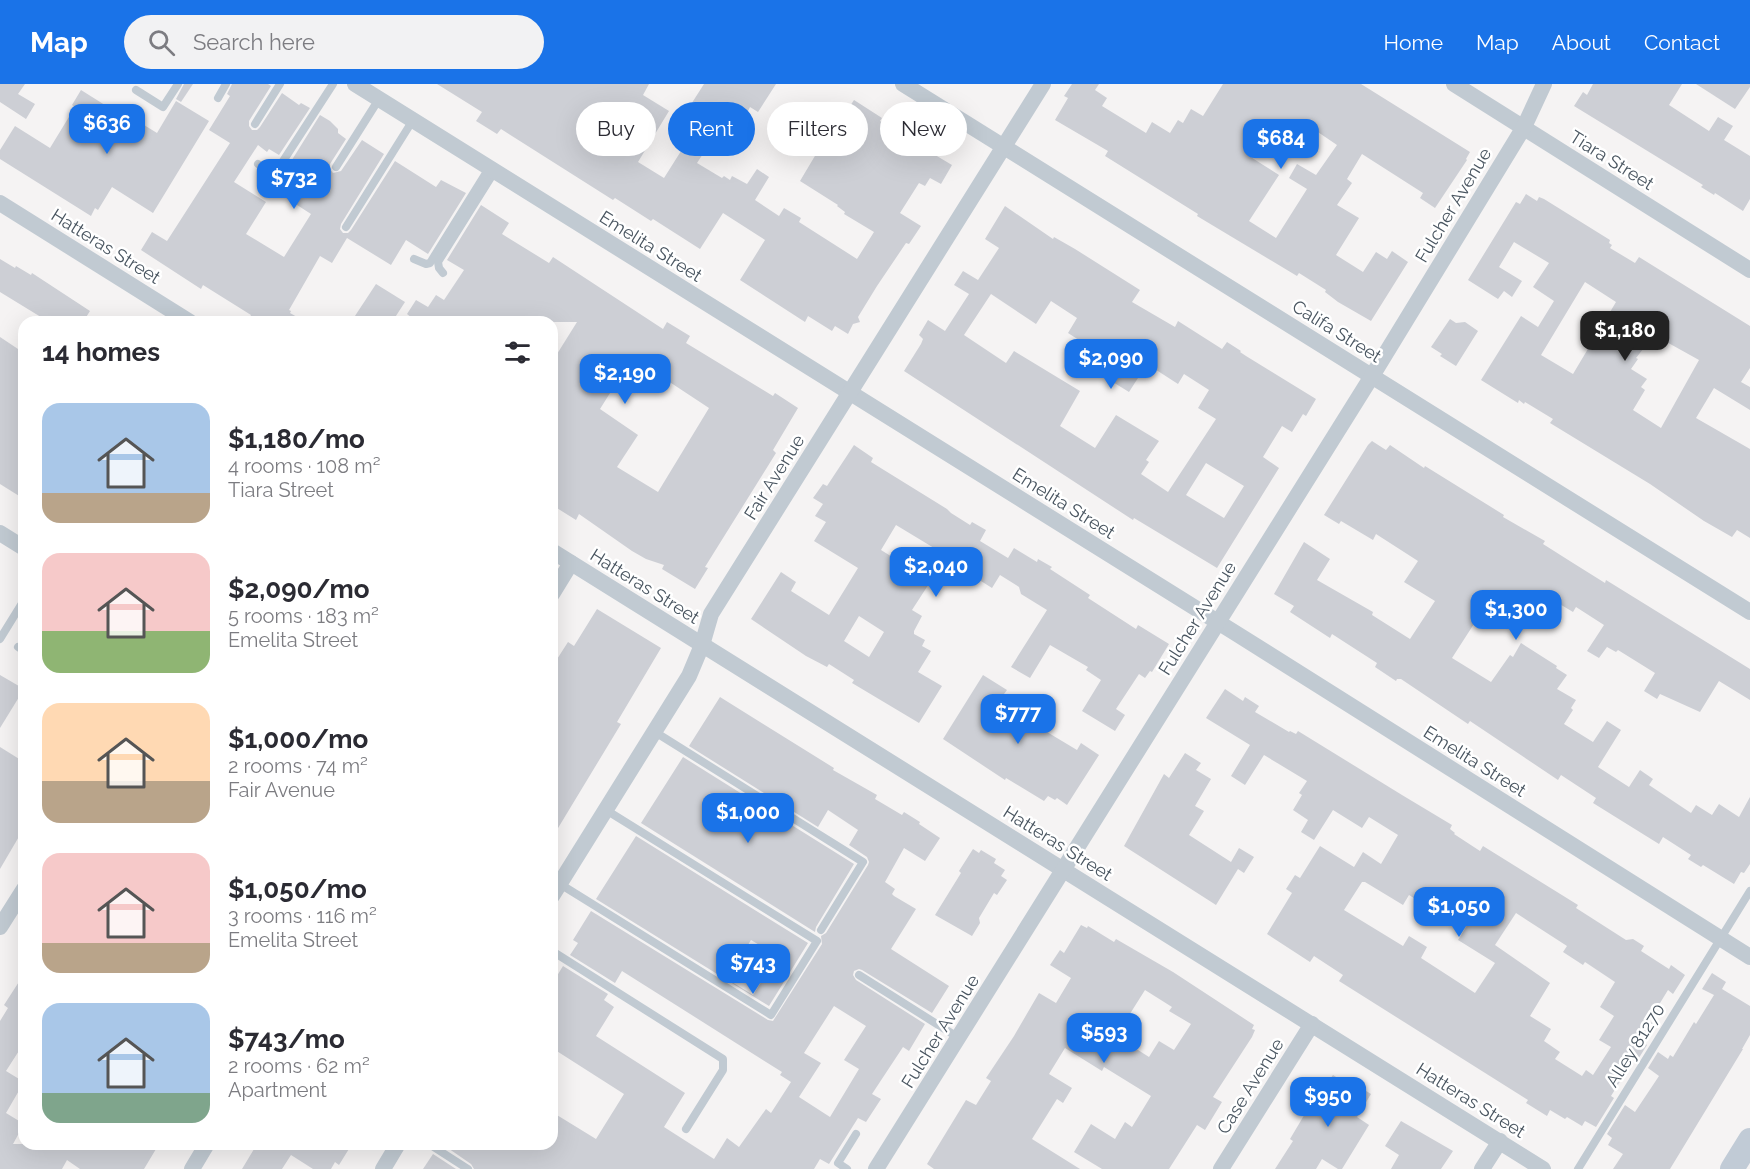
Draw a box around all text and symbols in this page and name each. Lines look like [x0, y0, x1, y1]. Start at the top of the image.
search box [124, 15, 544, 69]
text: Map [30, 26, 88, 59]
icon: search [145, 26, 178, 59]
text: Search here [193, 29, 315, 55]
text: Home [1384, 30, 1443, 55]
text: Map [1476, 30, 1519, 55]
text: About [1552, 30, 1611, 55]
text: Contact [1644, 30, 1720, 55]
chip: Buy [576, 102, 656, 156]
chip: Rent [668, 102, 755, 156]
chip: Filters [767, 102, 868, 156]
chip: New [880, 102, 967, 156]
pin: $636 [71, 104, 143, 155]
text: $636 [83, 111, 131, 135]
pin: $684 [1245, 119, 1317, 170]
text: $684 [1257, 126, 1305, 150]
street label: Tiara Street [1566, 126, 1658, 194]
street label: Fulcher Avenue [1411, 144, 1496, 266]
pin: $732 [258, 159, 330, 210]
text: $732 [271, 166, 317, 190]
street label: Hatteras Street [48, 204, 164, 288]
street label: Emelita Street [596, 206, 706, 286]
street label: Califa Street [1289, 295, 1385, 367]
pin: $1,180 [1576, 311, 1674, 362]
text: $1,180 [1594, 318, 1656, 342]
icon: filters [501, 336, 534, 369]
text: 14 homes [42, 337, 160, 367]
pin: $2,090 [1062, 339, 1160, 390]
text: $2,090 [1079, 346, 1143, 370]
pin: $2,190 [576, 354, 674, 405]
text: $2,190 [594, 361, 656, 385]
text: $1,180/mo [228, 424, 365, 454]
icon: home [90, 427, 162, 499]
street label: Fair Avenue [740, 430, 809, 523]
text: 4 rooms · 108 m² [228, 454, 380, 478]
street label: Emelita Street [1009, 463, 1119, 543]
text: Tiara Street [228, 478, 334, 502]
street label: Hatteras Street [587, 544, 703, 628]
pin: $2,040 [887, 547, 985, 598]
text: $2,040 [904, 554, 968, 578]
street label: Fulcher Avenue [1154, 557, 1240, 679]
text: $2,090/mo [228, 574, 369, 604]
icon: home [90, 577, 162, 649]
pin: $1,300 [1467, 590, 1565, 641]
text: $1,300 [1485, 597, 1547, 621]
text: 5 rooms · 183 m² [228, 604, 379, 628]
text: Emelita Street [228, 628, 358, 652]
pin: $777 [982, 694, 1054, 745]
text: $777 [995, 701, 1041, 725]
street label: Emelita Street [1420, 721, 1530, 801]
text: $1,000/mo [228, 724, 368, 754]
icon: home [90, 727, 162, 799]
text: 2 rooms · 74 m² [228, 754, 368, 778]
text: Fair Avenue [228, 778, 335, 802]
pin: $1,000 [699, 793, 797, 844]
text: $1,000 [716, 800, 780, 824]
street label: Hatteras Street [1000, 801, 1116, 885]
text: $1,050/mo [228, 874, 367, 904]
icon: home [90, 877, 162, 949]
pin: $1,050 [1410, 887, 1508, 938]
text: $1,050 [1428, 894, 1490, 918]
text: 3 rooms · 116 m² [228, 904, 377, 928]
text: Emelita Street [228, 928, 358, 952]
pin: $743 [717, 944, 789, 995]
text: $743 [730, 951, 776, 975]
street label: Fulcher Avenue [897, 970, 983, 1092]
street label: Alley 81270 [1601, 999, 1669, 1091]
pin: $593 [1068, 1013, 1140, 1064]
text: $593 [1081, 1020, 1127, 1044]
text: $743/mo [228, 1024, 345, 1054]
icon: home [90, 1027, 162, 1099]
street label: Case Avenue [1212, 1034, 1288, 1138]
text: 2 rooms · 62 m² [228, 1054, 370, 1078]
street label: Hatteras Street [1413, 1058, 1529, 1142]
pin: $950 [1292, 1077, 1364, 1128]
text: Apartment [228, 1078, 327, 1102]
text: $950 [1304, 1084, 1352, 1108]

